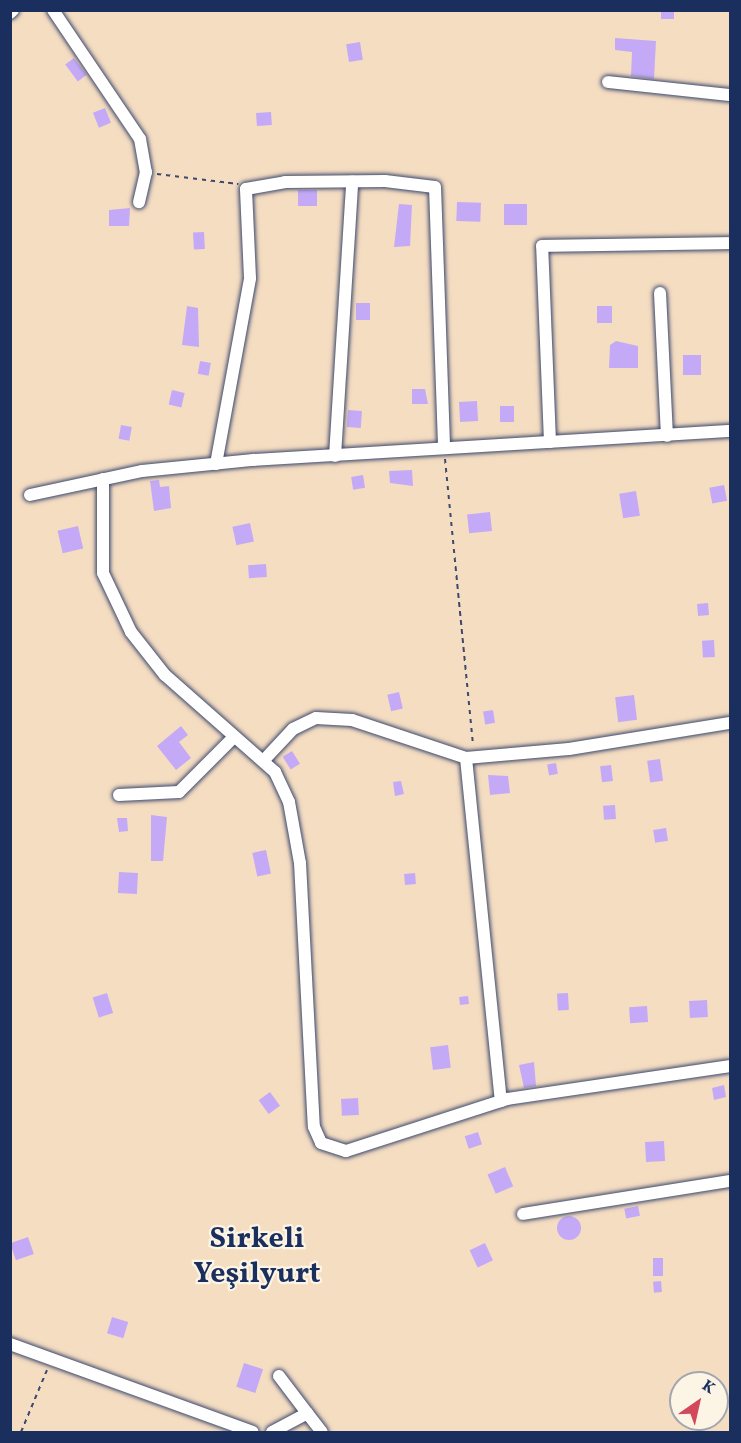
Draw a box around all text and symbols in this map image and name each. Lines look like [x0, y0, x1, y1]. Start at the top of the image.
district label: Sirkeli Yeşilyurt [193, 1221, 321, 1292]
north arrow [669, 1371, 729, 1431]
text: K [697, 1375, 719, 1400]

